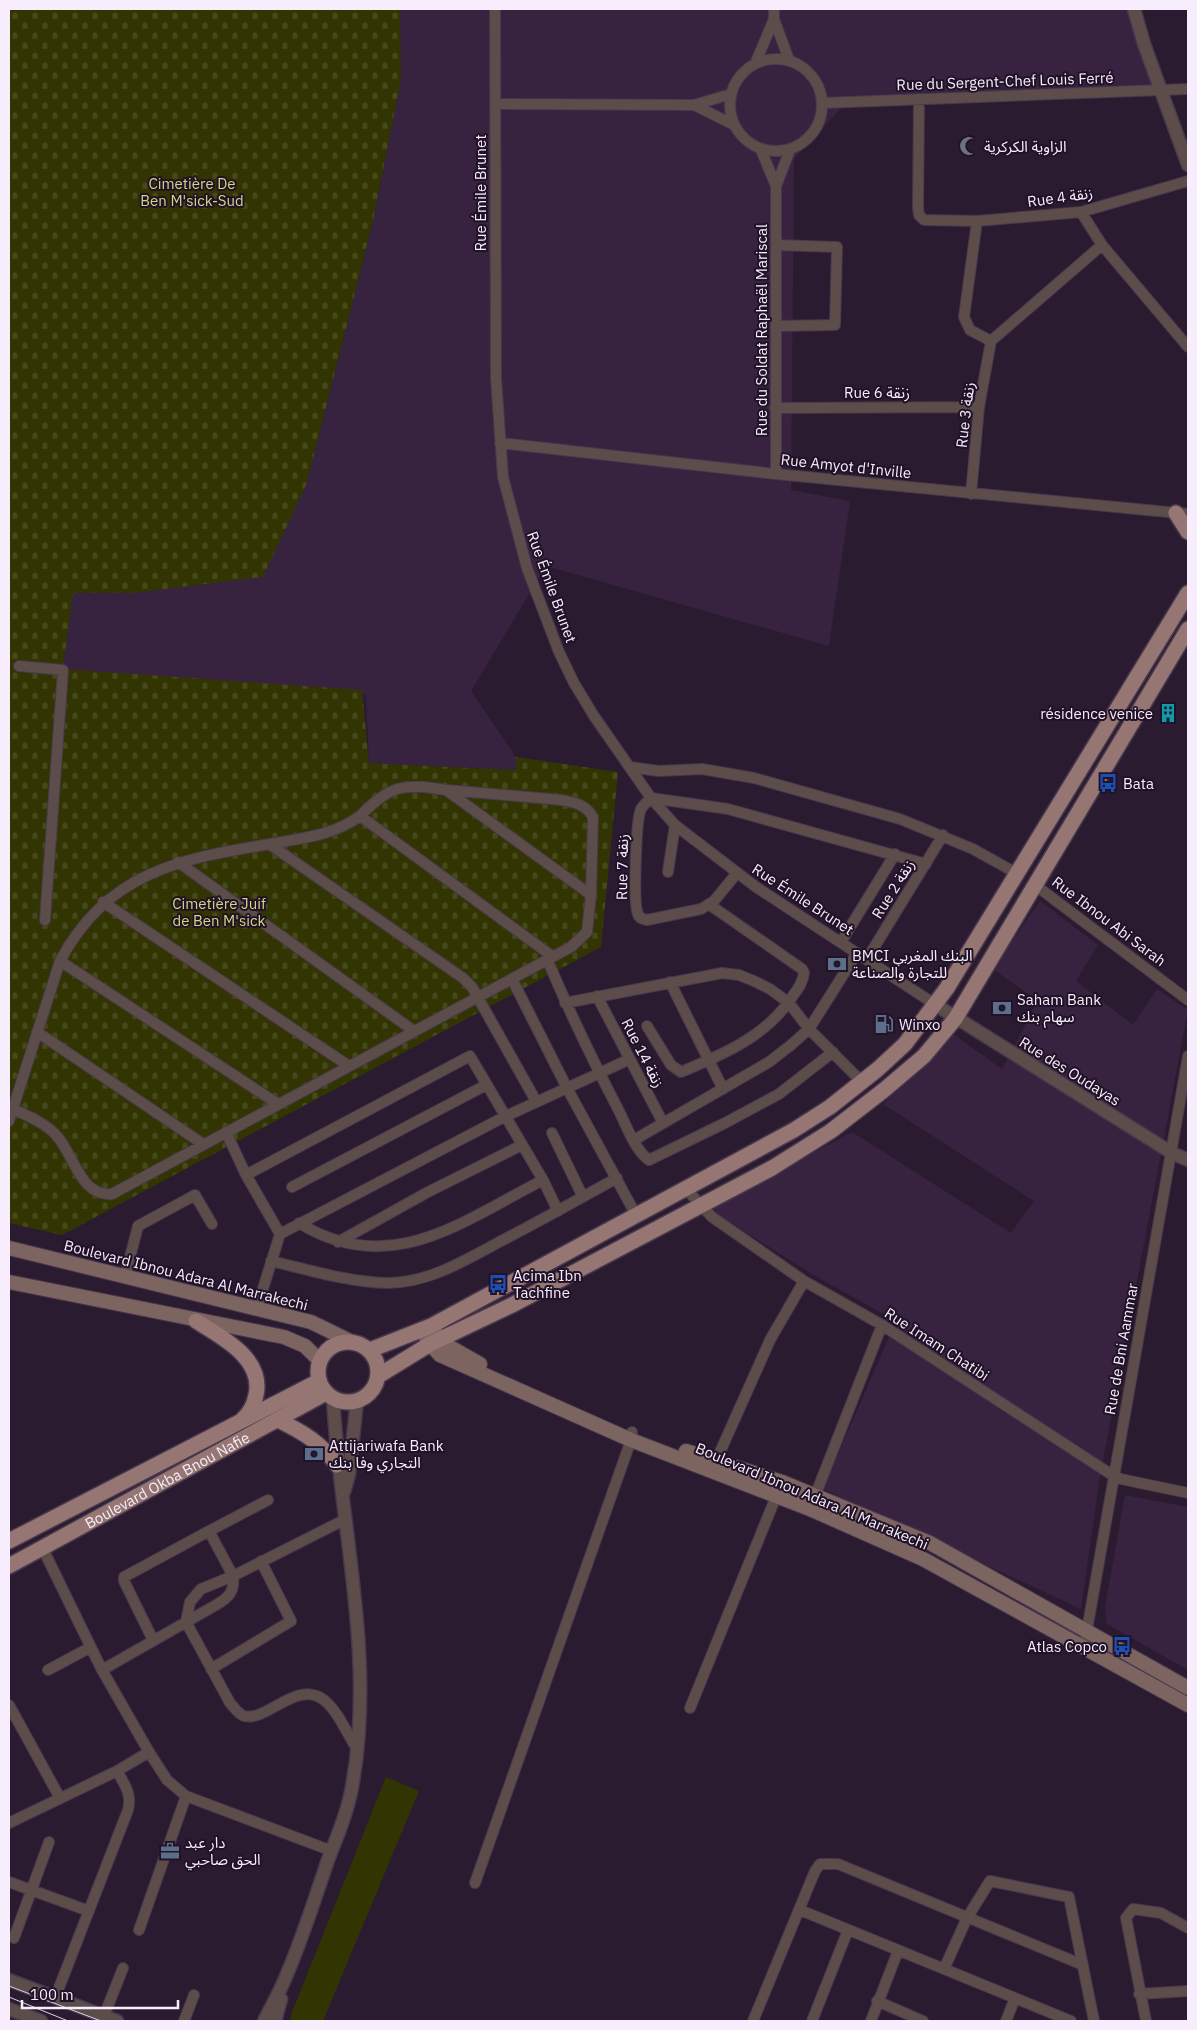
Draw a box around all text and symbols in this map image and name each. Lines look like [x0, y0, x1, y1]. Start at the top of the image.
street label: Rue du Sergent-Chef Louis Ferré [896, 68, 1114, 94]
street label: Rue Émile Brunet [471, 134, 490, 252]
mosque icon: الزاوية الكركرية [958, 135, 980, 157]
place label: الزاوية الكركرية [984, 137, 1067, 156]
park label: Cimetière De Ben M'sick-Sud [140, 174, 244, 210]
street label: Rue 4 زنقة [1026, 183, 1094, 211]
street label: Rue du Soldat Raphaël Mariscal [752, 224, 771, 436]
street label: Rue 3 زنقة [952, 381, 978, 449]
street label: Rue 6 زنقة [844, 383, 910, 402]
street label: Rue Amyot d'Inville [780, 450, 912, 482]
street label: Rue Émile Brunet [523, 529, 581, 645]
building icon: résidence venice [1157, 702, 1179, 724]
place label: résidence venice [1040, 704, 1153, 723]
bus stop icon: Bata [1097, 772, 1119, 794]
place label: Bata [1123, 774, 1154, 793]
street label: Rue 7 زنقة [612, 834, 632, 900]
street label: Rue 2 زنقة [867, 856, 919, 922]
street label: Rue Émile Brunet [749, 859, 857, 939]
street label: Rue Ibnou Abi Sarah [1048, 872, 1170, 970]
park label: Cimetière Juif de Ben M'sick [172, 894, 266, 930]
place label: BMCI البنك المغربي للتجارة والصناعة [852, 946, 973, 982]
bank icon: BMCI البنك المغربي للتجارة والصناعة [826, 953, 848, 975]
place label: Saham Bank سهام بنك [1017, 990, 1101, 1028]
bank icon: Saham Bank سهام بنك [991, 997, 1013, 1019]
fuel station icon: Winxo [873, 1013, 895, 1035]
street label: Rue 14 زنقة [617, 1015, 669, 1091]
place label: Winxo [899, 1015, 940, 1034]
street label: Rue des Oudayas [1016, 1032, 1124, 1110]
street label: Boulevard Ibnou Adara Al Marrakechi [62, 1235, 310, 1315]
place label: Acima Ibn Tachfine [513, 1266, 582, 1302]
bus stop icon: Acima Ibn Tachfine [487, 1273, 509, 1295]
street label: Rue de Bni Aammar [1100, 1281, 1142, 1416]
street label: Rue Imam Chatibi [881, 1303, 993, 1385]
street label: Boulevard Okba Bnou Nafie [81, 1427, 253, 1532]
place label: Attijariwafa Bank التجاري وفا بنك [329, 1436, 444, 1474]
street label: Boulevard Ibnou Adara Al Marrakechi [693, 1438, 931, 1554]
bank icon: Attijariwafa Bank التجاري وفا بنك [303, 1443, 325, 1465]
bus stop icon: Atlas Copco [1111, 1635, 1133, 1657]
place label: Atlas Copco [1027, 1637, 1107, 1656]
place label: دار عبد الحق صاحبي [185, 1833, 261, 1871]
office icon: دار عبد الحق صاحبي [159, 1840, 181, 1862]
scale bar [22, 1978, 179, 2010]
text: 100 m [30, 1985, 74, 2004]

